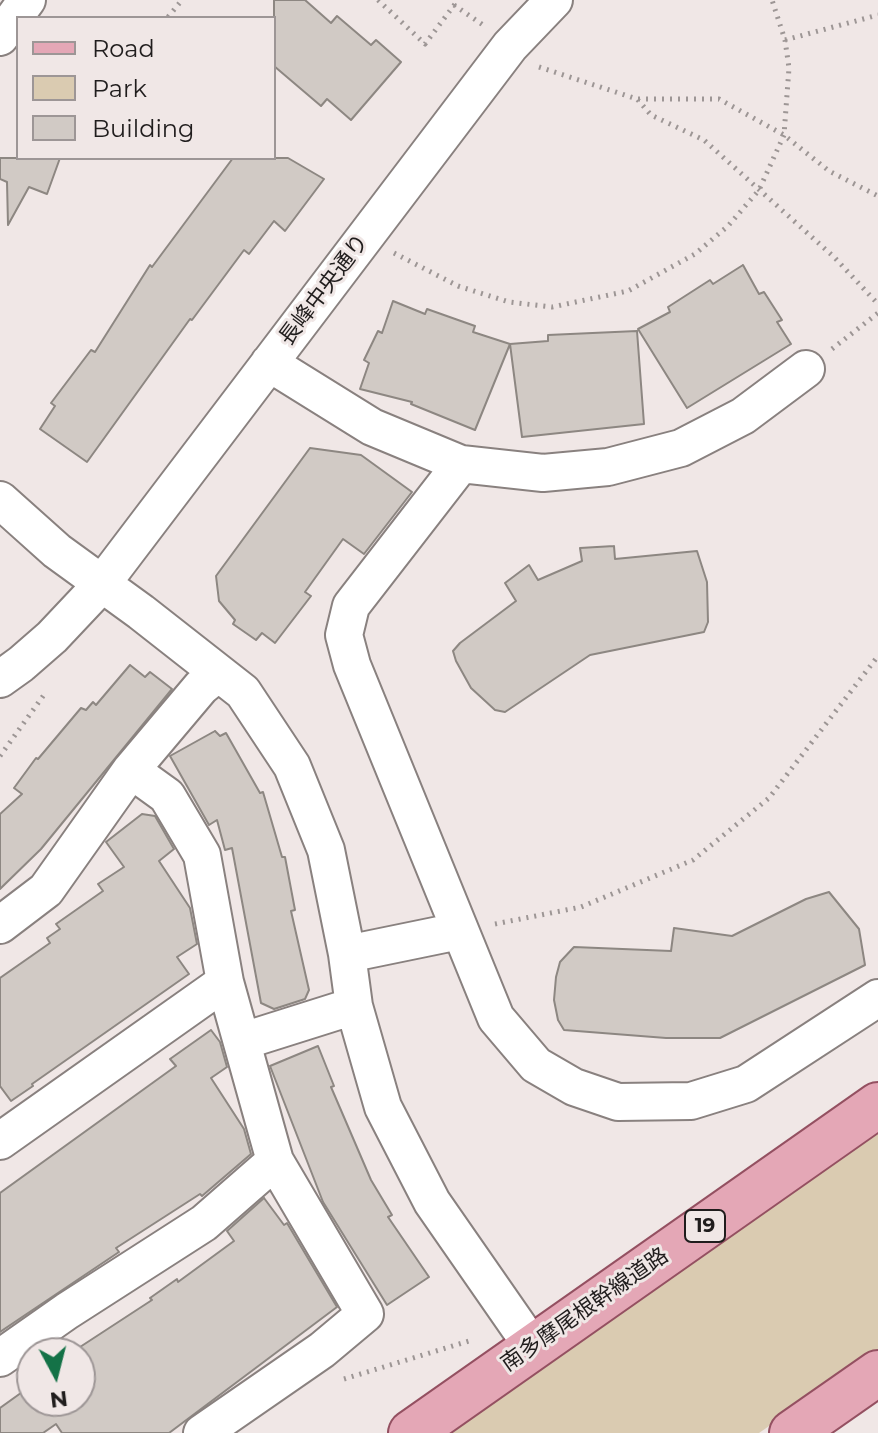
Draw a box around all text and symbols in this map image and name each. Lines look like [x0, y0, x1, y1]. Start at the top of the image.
legend [16, 16, 276, 160]
text: Road [92, 34, 155, 63]
text: Park [92, 74, 147, 103]
text: Building [92, 114, 195, 143]
street label: 長峰中央通り [274, 229, 374, 351]
road number: 19 [685, 1210, 725, 1242]
street label: 南多摩尾根幹線道路 [496, 1242, 674, 1378]
north arrow [16, 1337, 96, 1417]
text: N [48, 1385, 69, 1414]

